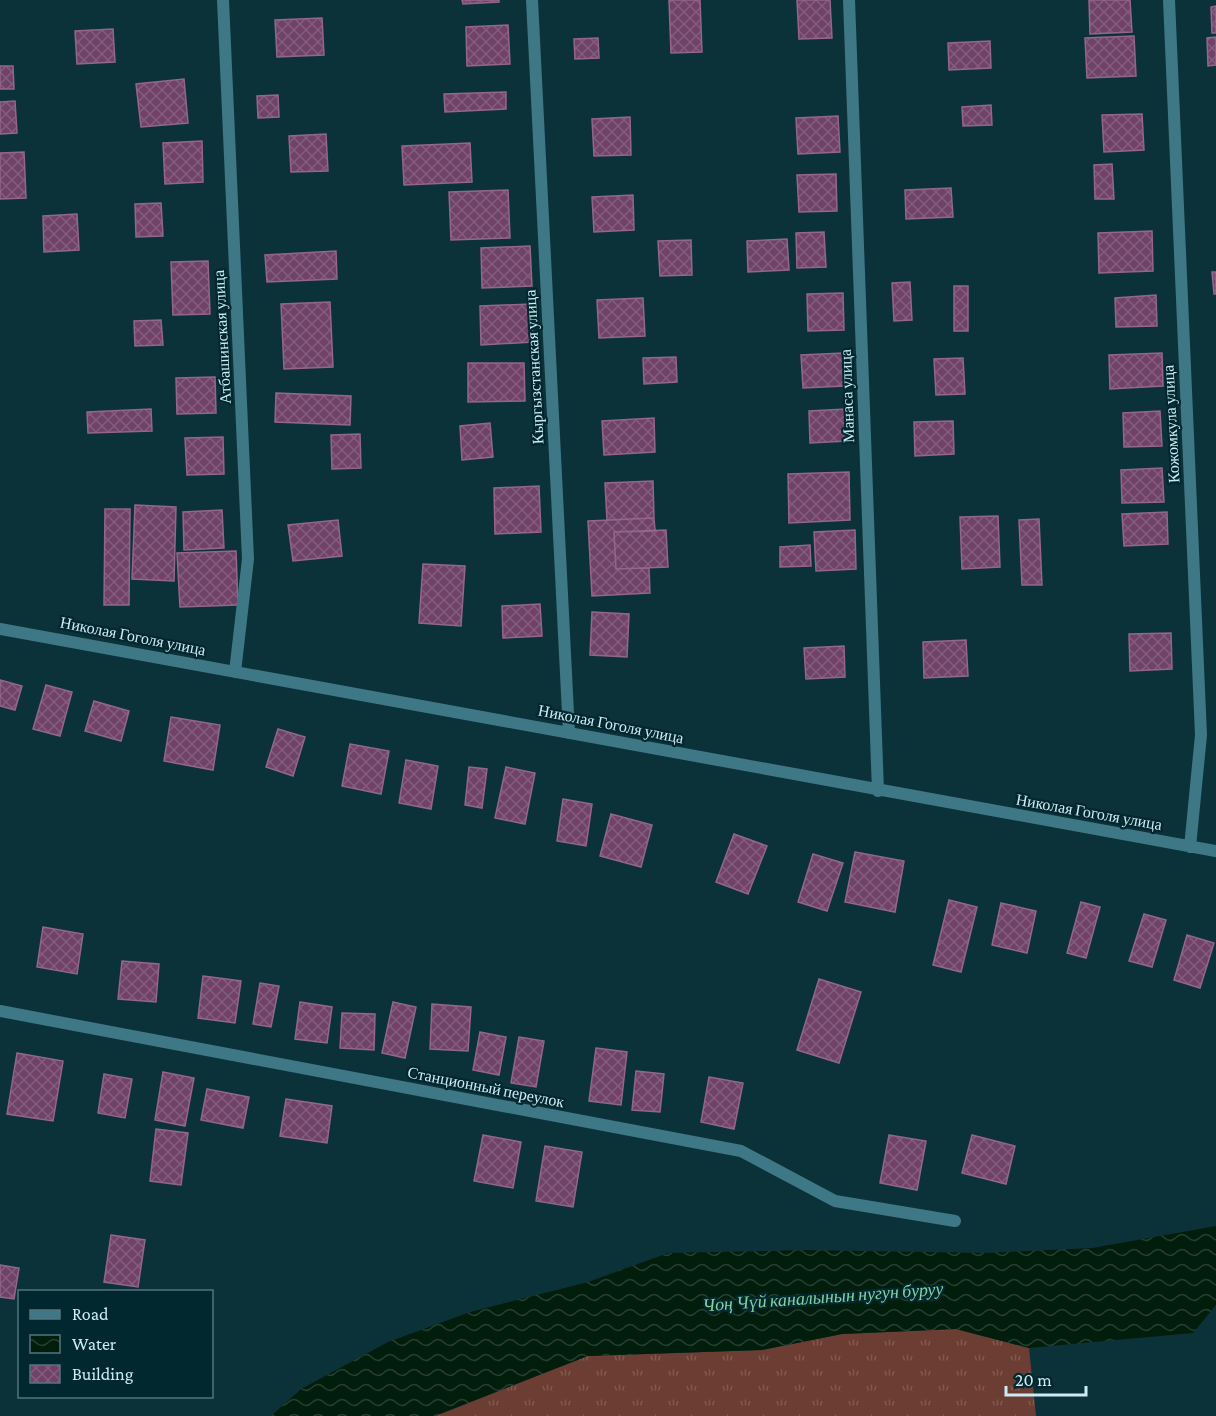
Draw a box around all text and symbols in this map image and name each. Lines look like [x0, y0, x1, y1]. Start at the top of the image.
street label: Атбашинская улица [210, 270, 235, 404]
street label: Кыргызстанская улица [521, 289, 548, 445]
street label: Манаса улица [837, 349, 858, 443]
street label: Кожомкула улица [1159, 364, 1184, 484]
street label: Николая Гоголя улица [59, 614, 207, 659]
street label: Николая Гоголя улица [537, 702, 685, 747]
street label: Николая Гоголя улица [1014, 791, 1163, 834]
street label: Станционный переулок [406, 1063, 566, 1112]
water label: Чоң Чүй каналынын нугун буруу [702, 1279, 944, 1315]
legend [18, 1290, 213, 1398]
text: Road [72, 1304, 109, 1324]
text: Water [72, 1334, 117, 1354]
scale bar [1006, 1359, 1086, 1397]
text: Building [72, 1364, 134, 1384]
text: 20 m [1015, 1370, 1052, 1390]

